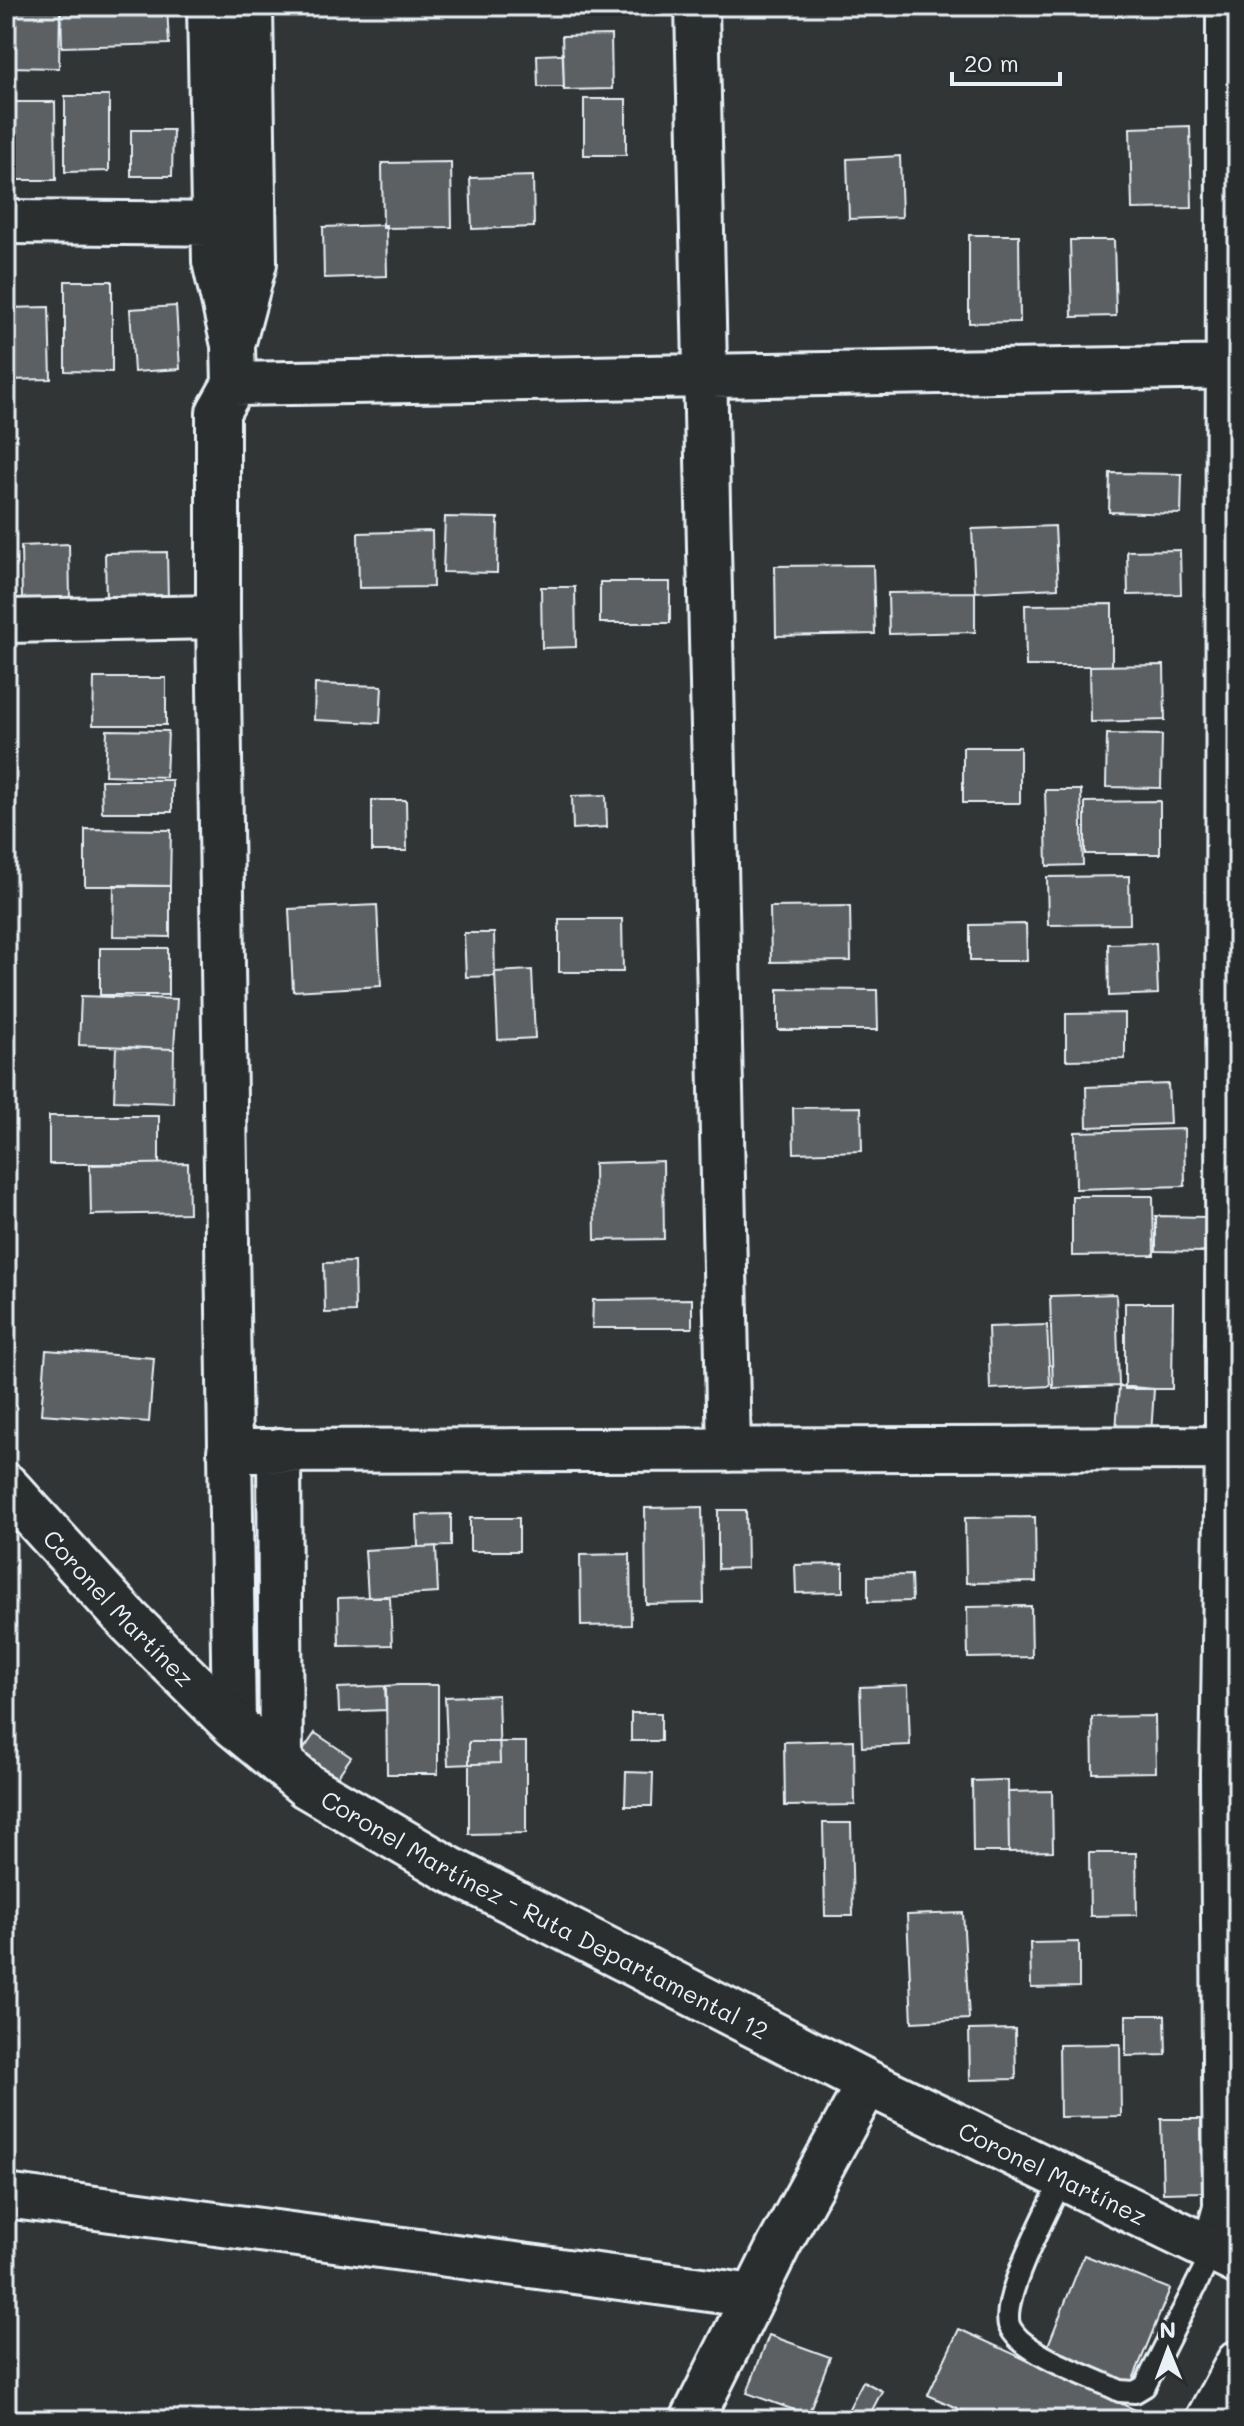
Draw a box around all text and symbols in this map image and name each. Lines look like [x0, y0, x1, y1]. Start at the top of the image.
scale bar [952, 36, 1060, 86]
text: 20 m [964, 47, 1019, 78]
street label: Coronel Martínez [37, 1522, 201, 1693]
street label: Coronel Martínez - Ruta Departamental 12 [316, 1782, 774, 2045]
street label: Coronel Martínez [954, 2114, 1152, 2231]
north arrow [1128, 2310, 1208, 2390]
text: N [1159, 2315, 1176, 2344]

